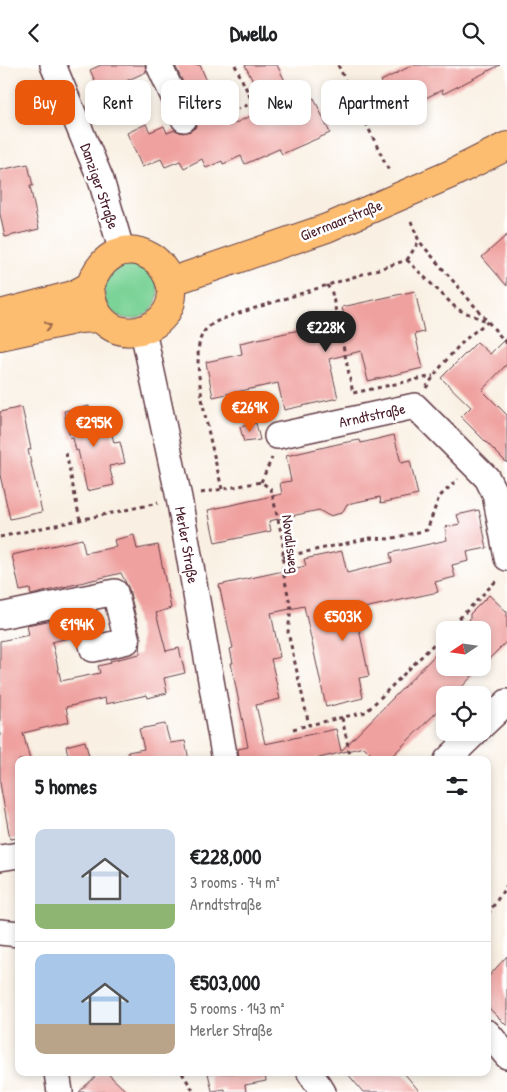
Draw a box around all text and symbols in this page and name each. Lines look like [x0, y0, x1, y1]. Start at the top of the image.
text: Dwello [230, 18, 277, 48]
icon: back [20, 19, 48, 47]
icon: search [459, 19, 487, 47]
chip: Buy [15, 80, 75, 125]
chip: Rent [85, 80, 151, 125]
chip: Filters [161, 80, 239, 125]
chip: New [249, 80, 311, 125]
chip: Apartment [321, 80, 427, 125]
street label: Danziger Straße [76, 140, 124, 232]
street label: Giermaarstraße [297, 194, 385, 246]
pin: €228K [291, 311, 361, 353]
text: €228K [307, 316, 345, 338]
one-way arrow [43, 321, 52, 332]
pin: €269K [215, 391, 285, 433]
text: €269K [232, 396, 268, 418]
street label: Arndtstraße [337, 398, 407, 432]
pin: €295K [59, 405, 129, 448]
text: €295K [76, 411, 112, 433]
street label: Merler Straße [170, 505, 204, 585]
street label: Novalisweg [277, 514, 305, 575]
pin: €503K [308, 599, 378, 642]
text: €503K [324, 605, 362, 627]
pin: €194K [42, 607, 112, 650]
text: €194K [60, 613, 94, 635]
north arrow [436, 621, 491, 676]
map controls [436, 621, 491, 741]
button: locate [436, 686, 491, 741]
text: 5 homes [35, 772, 97, 801]
icon: filters [443, 772, 471, 800]
text: €228,000 [190, 842, 261, 871]
icon: home [75, 849, 135, 909]
text: 3 rooms · 74 m² [190, 871, 280, 893]
text: Arndtstraße [190, 893, 262, 915]
text: €503,000 [190, 968, 260, 997]
icon: home [75, 974, 135, 1034]
text: 5 rooms · 143 m² [190, 997, 284, 1019]
text: Merler Straße [190, 1019, 273, 1041]

